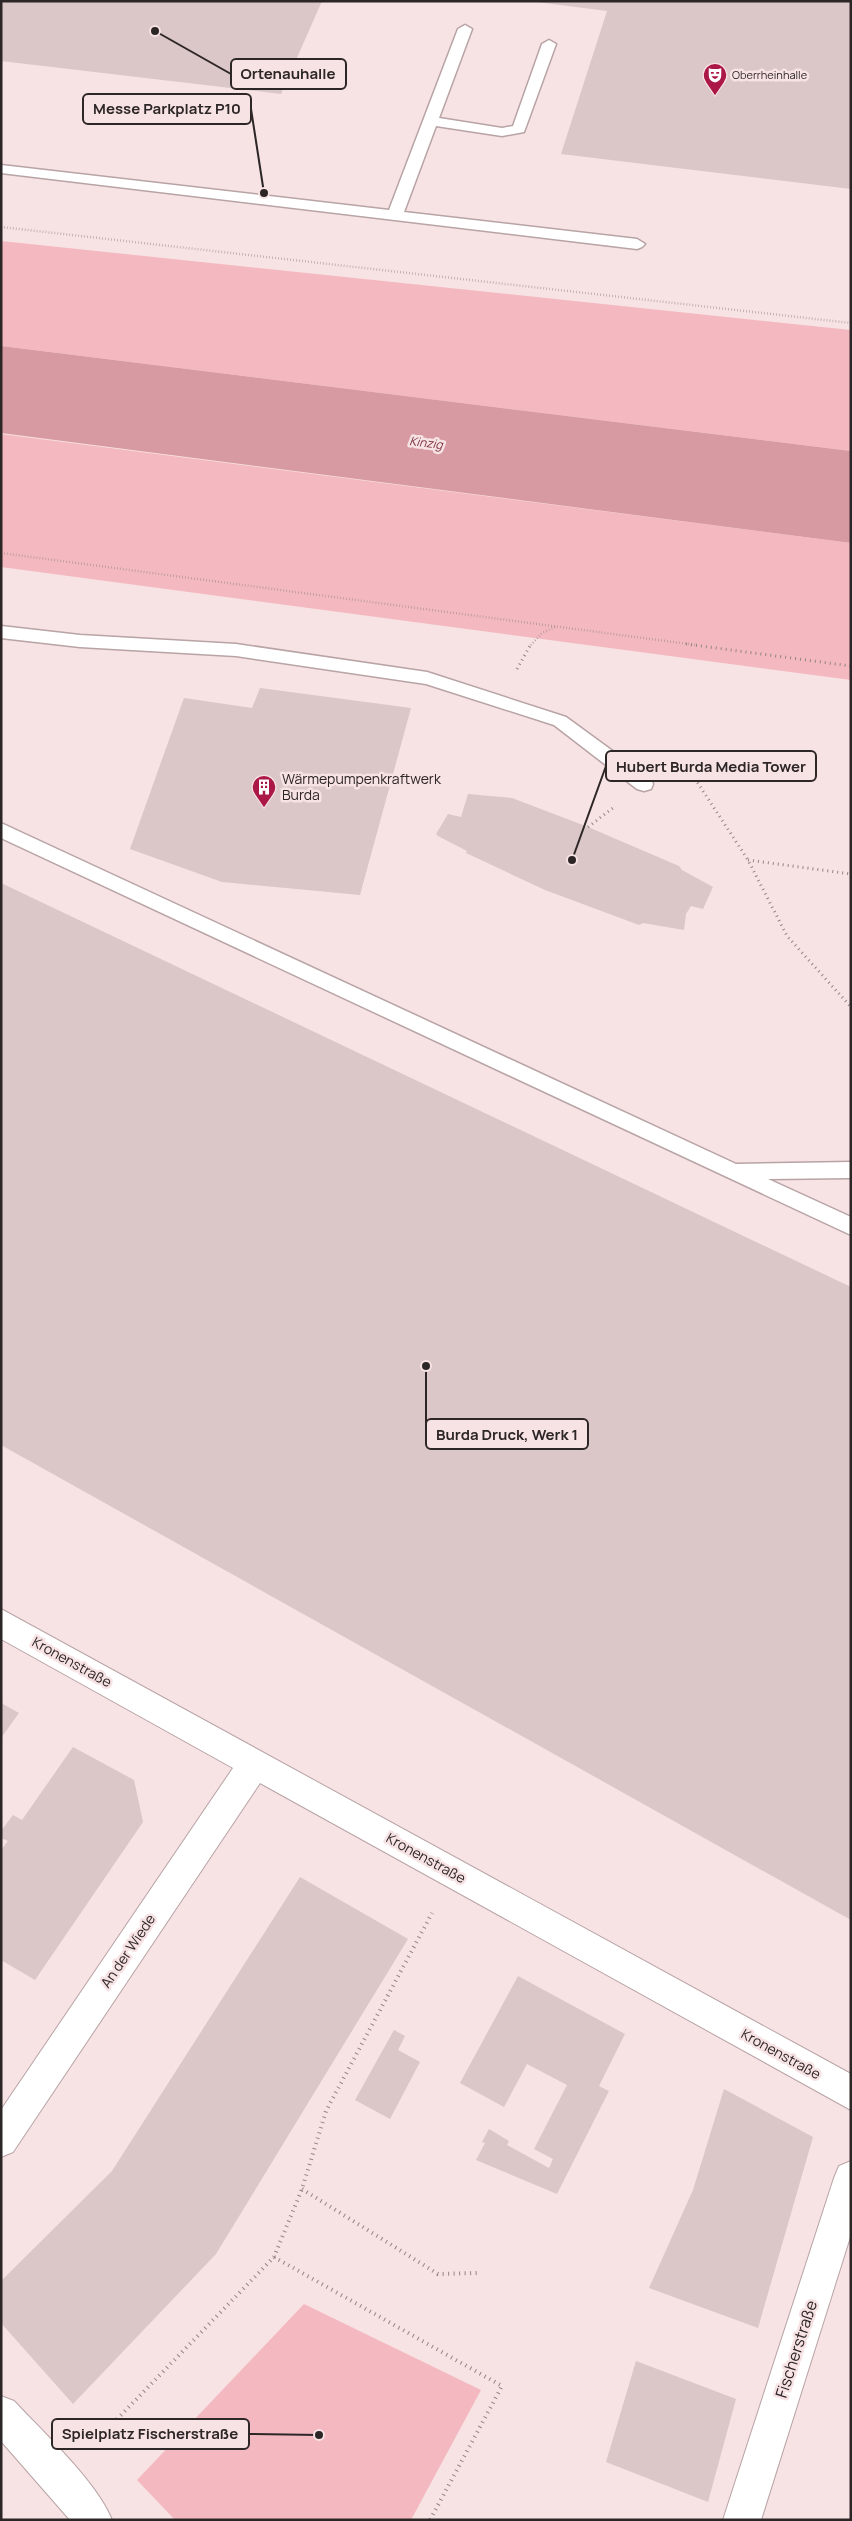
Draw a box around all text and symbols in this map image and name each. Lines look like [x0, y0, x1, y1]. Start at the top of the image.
callout: Ortenauhalle [231, 59, 346, 89]
theatre icon: Oberrheinhalle [702, 62, 728, 96]
text: Ortenauhalle [241, 63, 336, 84]
place label: Oberrheinhalle [732, 67, 808, 82]
callout: Messe Parkplatz P10 [83, 94, 251, 124]
text: Messe Parkplatz P10 [93, 98, 241, 119]
water label: Kinzig [408, 432, 445, 453]
callout: Hubert Burda Media Tower [606, 751, 816, 781]
text: Hubert Burda Media Tower [616, 756, 806, 777]
place label: Wärmepumpenkraftwerk Burda [282, 769, 442, 804]
building icon: Wärmepumpenkraftwerk Burda [251, 774, 277, 808]
callout: Burda Druck, Werk 1 [426, 1419, 588, 1449]
text: Burda Druck, Werk 1 [436, 1424, 578, 1445]
street label: Kronenstraße [29, 1632, 115, 1691]
street label: Kronenstraße [383, 1828, 469, 1887]
street label: An der Wiede [96, 1910, 159, 1991]
street label: Kronenstraße [738, 2024, 824, 2083]
street label: Fischerstraße [770, 2297, 822, 2401]
callout: Spielplatz Fischerstraße [52, 2419, 249, 2449]
text: Spielplatz Fischerstraße [62, 2423, 238, 2444]

